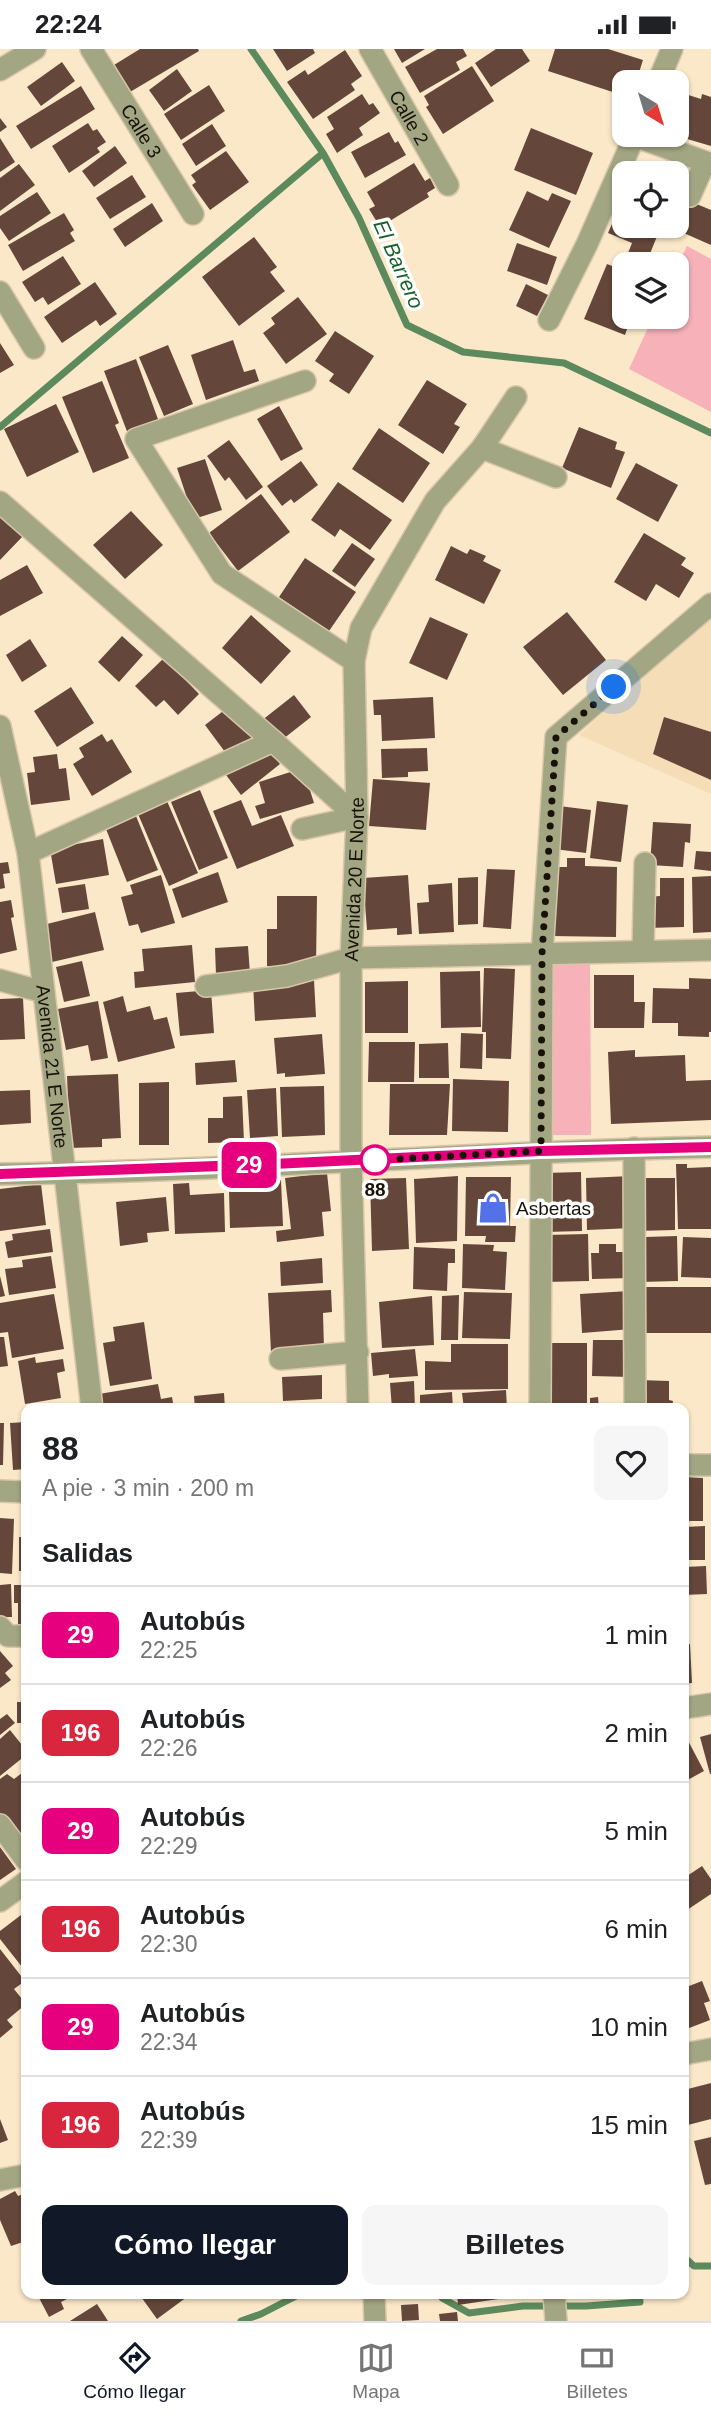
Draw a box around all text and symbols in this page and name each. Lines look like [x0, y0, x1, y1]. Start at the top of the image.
text: 22:24 [35, 9, 102, 39]
north arrow [612, 70, 690, 147]
map controls [612, 70, 689, 329]
street label: Calle 2 [385, 87, 433, 148]
street label: Calle 3 [117, 100, 166, 161]
button: locate [612, 161, 689, 238]
water label: El Barrero [369, 216, 429, 312]
button: layers [612, 252, 689, 329]
your location [596, 669, 631, 704]
street label: Avenida 20 E Norte [340, 797, 368, 962]
street label: Avenida 21 E Norte [33, 984, 72, 1149]
line badge: 29 [218, 1142, 280, 1188]
marker: 88 [360, 1145, 390, 1175]
text: 29 [236, 1151, 262, 1178]
place label: 88 [364, 1179, 386, 1200]
shop icon: Asbertas [476, 1191, 510, 1225]
place label: Asbertas [516, 1198, 591, 1219]
button: heart [594, 1426, 668, 1500]
text: 88 [42, 1430, 79, 1467]
text: A pie · 3 min · 200 m [42, 1475, 254, 1501]
text: Salidas [42, 1538, 133, 1568]
text: Autobús [140, 1606, 245, 1636]
text: 1 min [604, 1620, 668, 1650]
text: 29 [67, 1621, 94, 1648]
text: 22:25 [140, 1637, 198, 1663]
text: Autobús [140, 1704, 245, 1734]
text: 2 min [604, 1718, 668, 1748]
text: 196 [60, 1719, 101, 1746]
text: 22:26 [140, 1735, 198, 1761]
text: Autobús [140, 1802, 245, 1832]
text: 5 min [604, 1816, 668, 1846]
text: 29 [67, 1817, 94, 1844]
text: 22:29 [140, 1833, 198, 1859]
text: Autobús [140, 1900, 245, 1930]
text: 6 min [604, 1914, 668, 1944]
text: 196 [60, 1915, 101, 1942]
text: 22:30 [140, 1931, 198, 1957]
text: Autobús [140, 1998, 245, 2028]
text: 10 min [590, 2012, 668, 2042]
text: 29 [67, 2013, 94, 2040]
text: 22:34 [140, 2029, 198, 2055]
text: Autobús [140, 2096, 245, 2126]
text: 15 min [590, 2110, 668, 2140]
text: 196 [60, 2111, 101, 2138]
text: 22:39 [140, 2127, 198, 2153]
button: Cómo llegar [42, 2205, 348, 2285]
button: Billetes [362, 2205, 668, 2285]
tab: Cómo llegar [83, 2339, 186, 2403]
tab: Mapa [352, 2339, 400, 2403]
tab: Billetes [566, 2339, 628, 2403]

